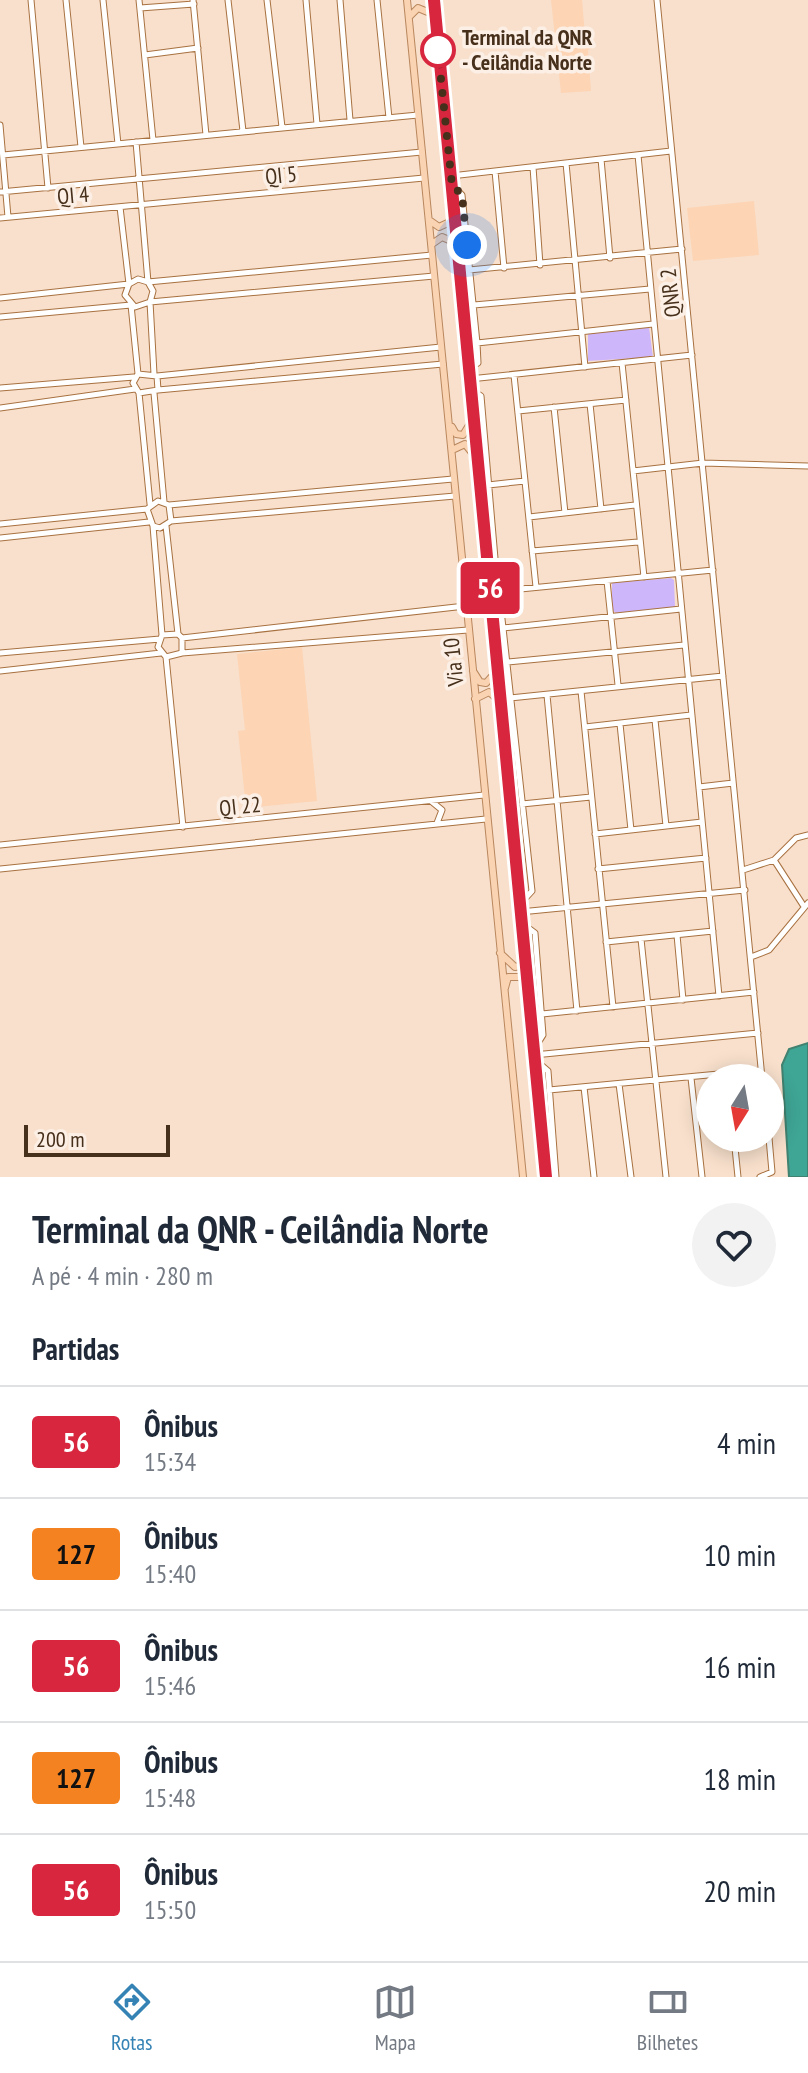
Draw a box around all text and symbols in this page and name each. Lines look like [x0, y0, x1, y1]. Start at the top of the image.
place label: Terminal da QNR - Ceilândia Norte [462, 23, 593, 76]
marker: Terminal da QNR - Ceilândia Norte [421, 33, 455, 67]
street label: QI 5 [264, 159, 298, 191]
street label: QI 4 [56, 180, 90, 210]
your location [447, 225, 487, 265]
street label: QNR 2 [654, 267, 686, 319]
line badge: 56 [454, 562, 526, 614]
text: 56 [477, 569, 503, 606]
street label: Via 10 [437, 636, 470, 688]
street label: QI 22 [218, 790, 262, 822]
north arrow [696, 1064, 784, 1152]
map controls [696, 1064, 784, 1152]
scale bar [24, 1121, 170, 1157]
text: 200 m [36, 1125, 85, 1153]
button: heart [692, 1203, 776, 1287]
text: Terminal da QNR - Ceilândia Norte [32, 1204, 489, 1253]
text: A pé · 4 min · 280 m [32, 1259, 213, 1292]
text: Partidas [32, 1329, 119, 1368]
text: Ônibus [144, 1406, 218, 1445]
text: 56 [63, 1423, 89, 1460]
text: 4 min [717, 1423, 776, 1462]
text: 15:34 [144, 1445, 196, 1478]
text: Ônibus [144, 1518, 218, 1557]
text: 127 [56, 1535, 96, 1572]
text: 10 min [703, 1535, 776, 1574]
text: 15:40 [144, 1557, 196, 1590]
text: Ônibus [144, 1630, 218, 1669]
text: 56 [63, 1647, 89, 1684]
text: 16 min [703, 1647, 776, 1686]
text: 15:46 [144, 1669, 196, 1702]
text: Ônibus [144, 1742, 218, 1781]
text: 127 [56, 1759, 96, 1796]
text: 18 min [703, 1759, 776, 1798]
text: 15:48 [144, 1781, 196, 1814]
text: Ônibus [144, 1854, 218, 1893]
text: 56 [63, 1871, 89, 1908]
text: 20 min [703, 1871, 776, 1910]
text: 15:50 [144, 1893, 196, 1926]
tab: Rotas [110, 1980, 154, 2056]
tab: Mapa [373, 1980, 417, 2056]
tab: Bilhetes [637, 1980, 698, 2056]

